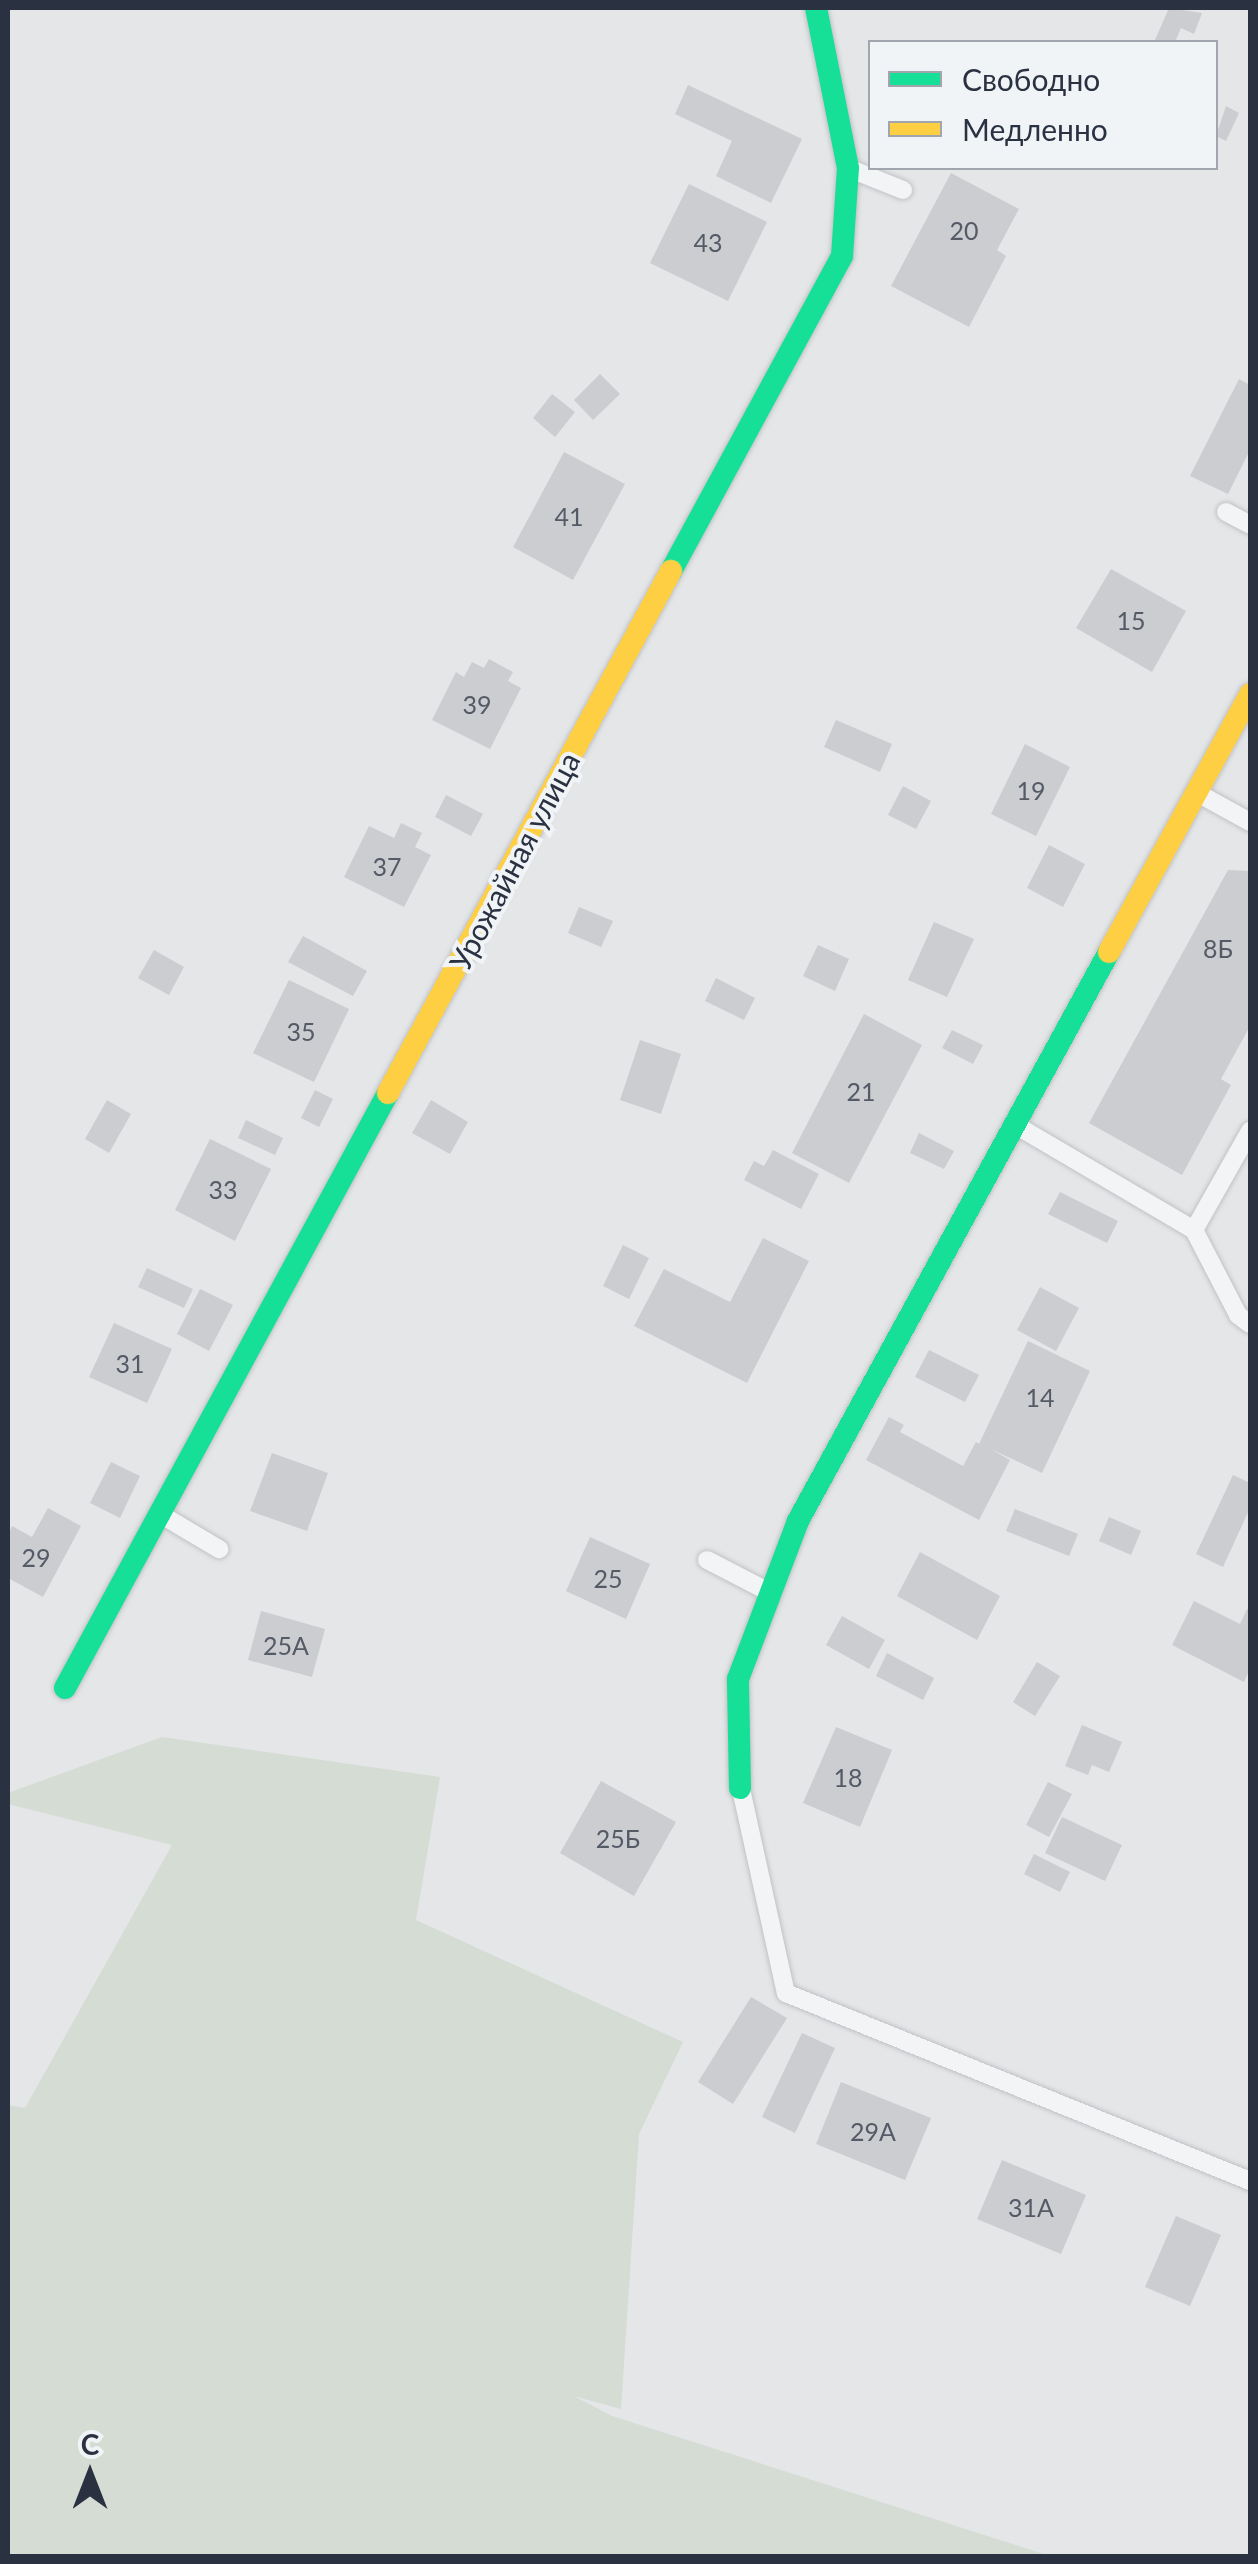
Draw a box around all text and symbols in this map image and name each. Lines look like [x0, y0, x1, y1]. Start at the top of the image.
legend [868, 40, 1218, 170]
text: Свободно [962, 61, 1100, 97]
text: Медленно [962, 111, 1108, 147]
house number: 20 [950, 215, 978, 245]
house number: 43 [694, 227, 722, 257]
house number: 41 [555, 501, 583, 531]
house number: 15 [1117, 605, 1145, 635]
house number: 39 [463, 689, 491, 719]
street label: Урожайная улица [441, 746, 587, 976]
house number: 19 [1017, 775, 1045, 805]
house number: 37 [373, 851, 401, 881]
house number: 8Б [1203, 933, 1233, 963]
house number: 35 [287, 1016, 315, 1046]
house number: 21 [847, 1076, 875, 1106]
house number: 33 [209, 1174, 237, 1204]
house number: 31 [116, 1348, 144, 1378]
house number: 14 [1026, 1382, 1054, 1412]
house number: 29 [22, 1542, 50, 1572]
house number: 25 [594, 1563, 622, 1593]
house number: 25А [263, 1630, 309, 1660]
house number: 18 [834, 1762, 862, 1792]
house number: 25Б [596, 1823, 640, 1853]
house number: 29А [850, 2116, 896, 2146]
house number: 31А [1008, 2192, 1054, 2222]
north arrow [40, 2424, 140, 2524]
text: С [81, 2427, 99, 2461]

